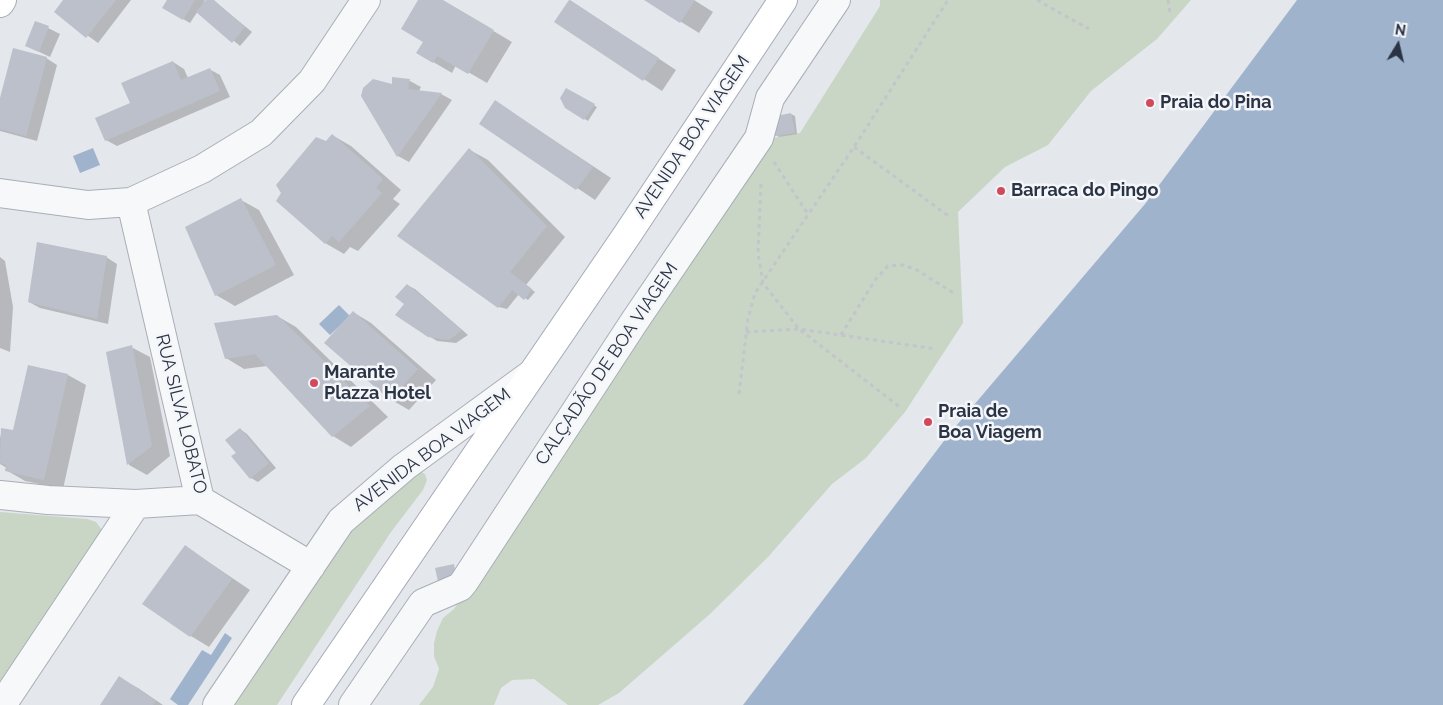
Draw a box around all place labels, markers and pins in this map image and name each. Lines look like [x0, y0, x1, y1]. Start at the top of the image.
place label: Praia do Pina [1160, 92, 1272, 114]
marker: Praia do Pina [1144, 97, 1156, 109]
place label: Barraca do Pingo [1011, 180, 1158, 202]
marker: Barraca do Pingo [995, 185, 1007, 197]
place label: Marante Plazza Hotel [324, 362, 431, 404]
marker: Marante Plazza Hotel [308, 377, 320, 389]
place label: Praia de Boa Viagem [938, 401, 1042, 444]
marker: Praia de Boa Viagem [922, 416, 934, 428]

